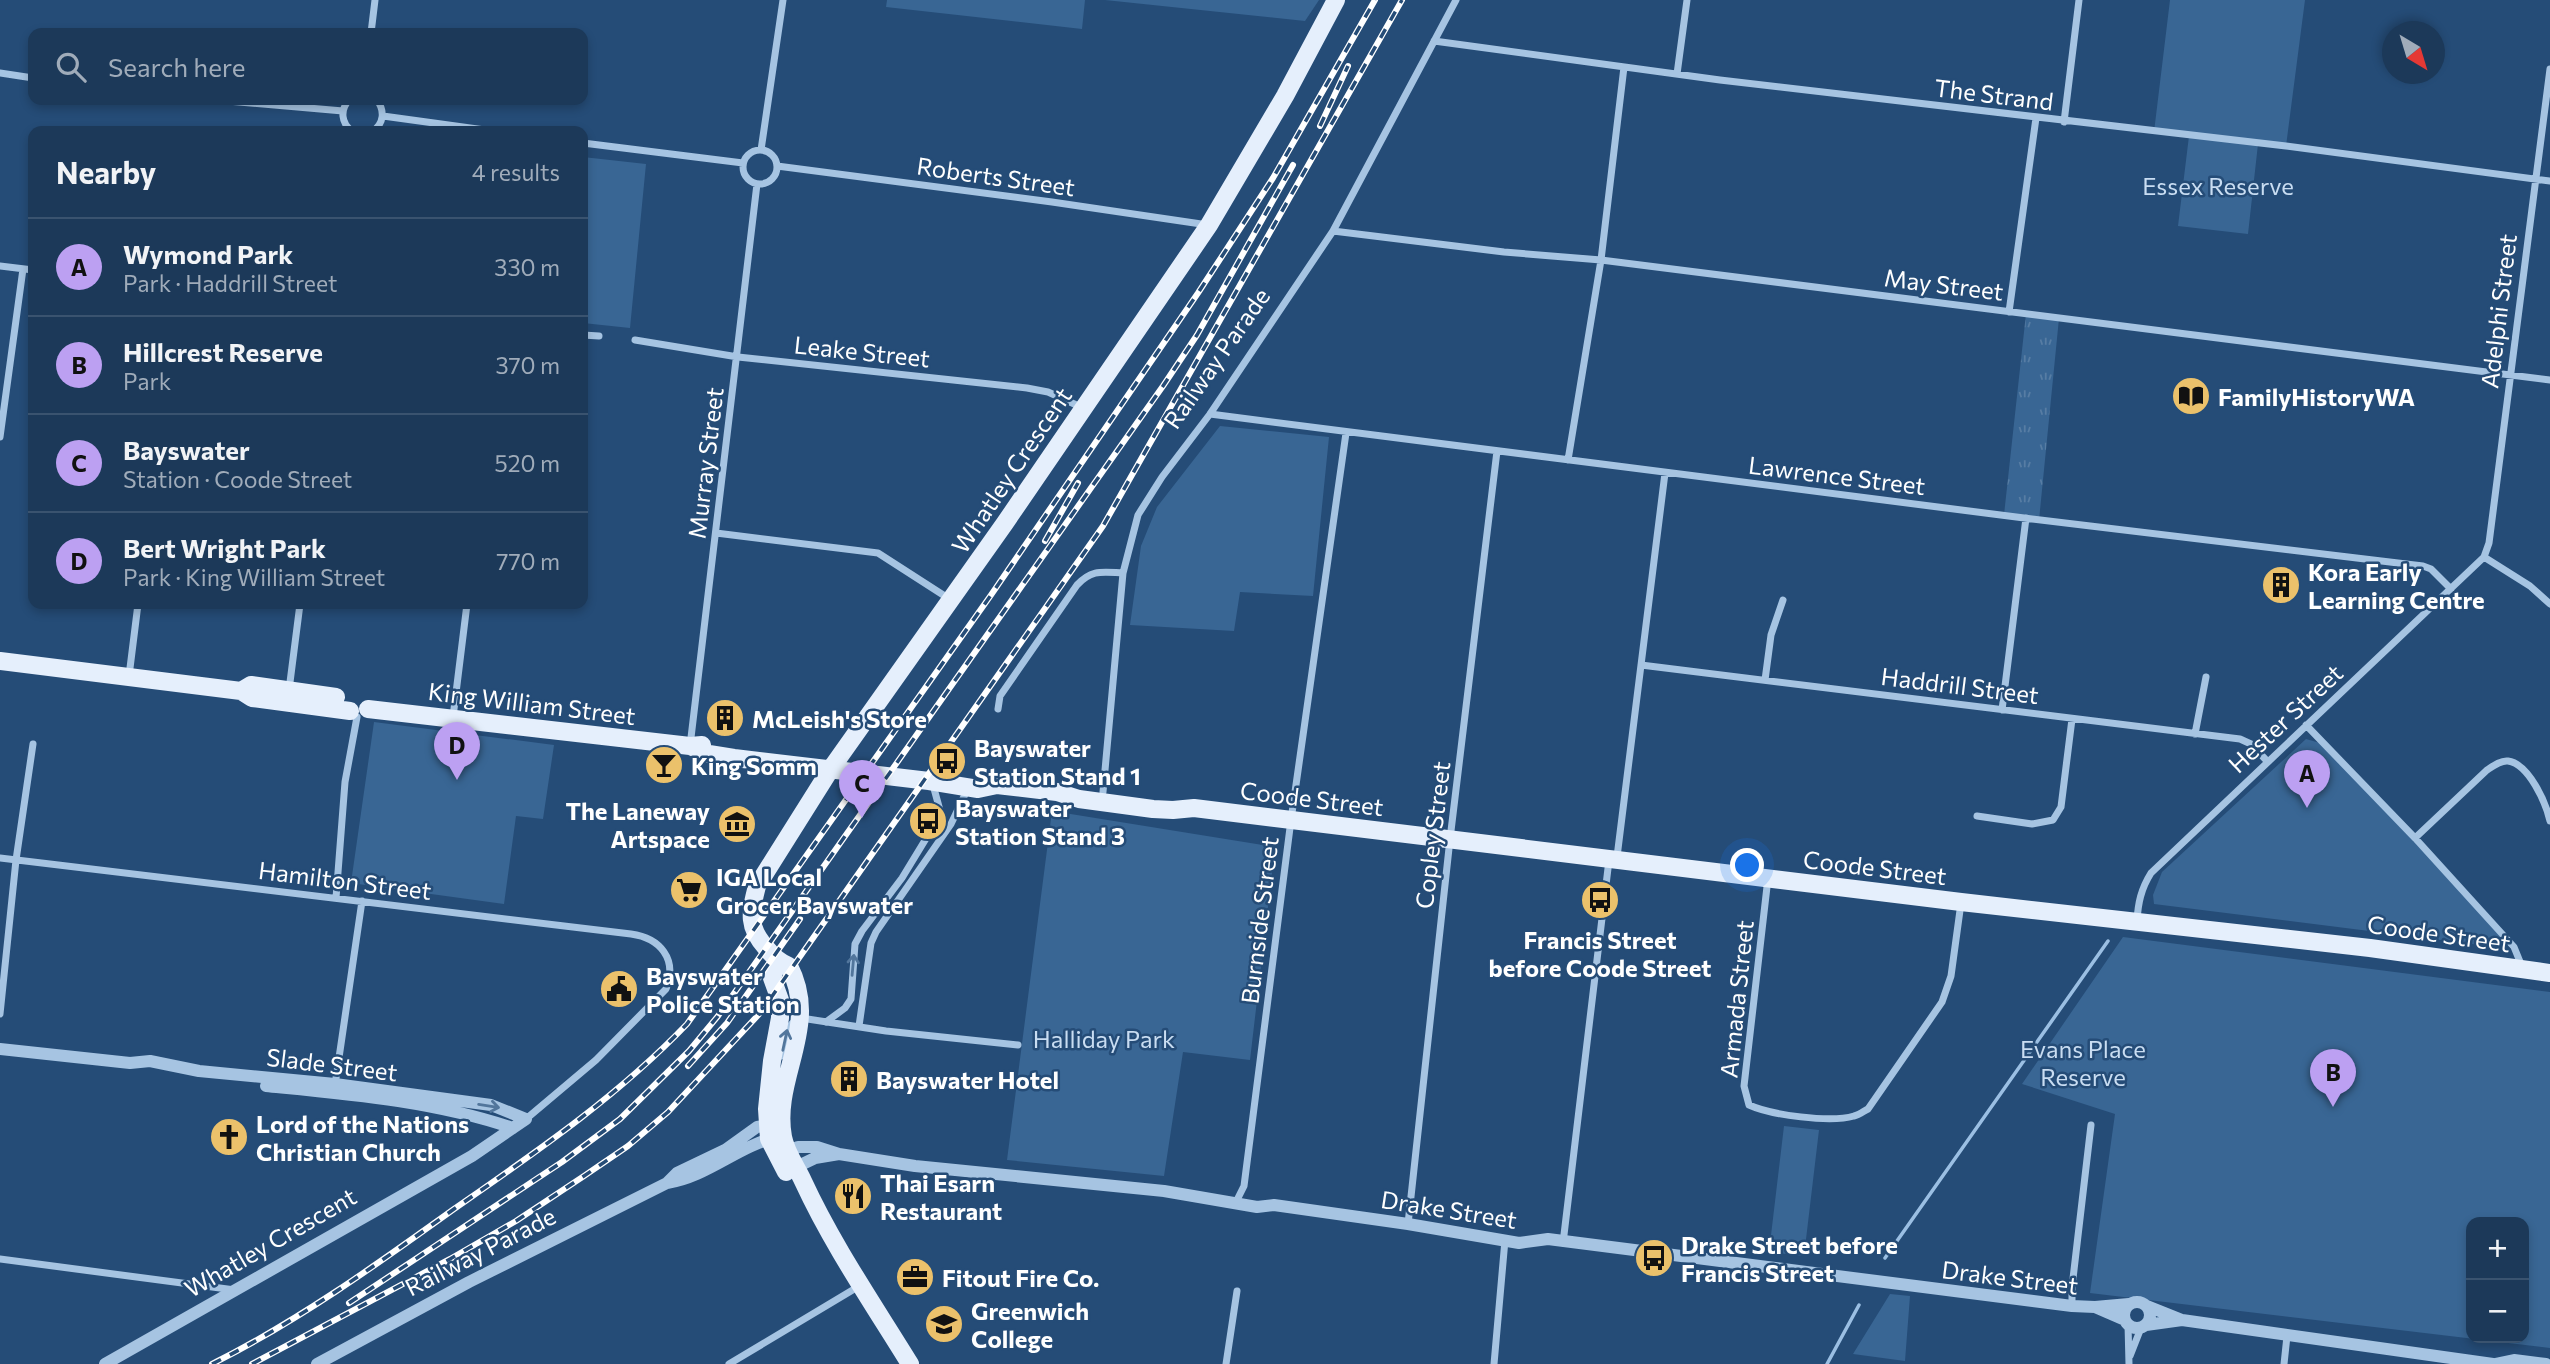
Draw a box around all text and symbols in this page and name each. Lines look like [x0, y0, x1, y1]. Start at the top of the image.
north arrow [2382, 21, 2445, 84]
search box [28, 28, 588, 105]
icon: search [52, 48, 90, 86]
text: Search here [108, 51, 246, 82]
street label: The Strand [1933, 72, 2055, 116]
street label: Roberts Street [915, 151, 1077, 201]
text: Nearby [56, 153, 156, 190]
text: 4 results [472, 158, 560, 186]
park label: Essex Reserve [2142, 171, 2294, 200]
street label: Adelphi Street [2474, 232, 2522, 390]
text: Wymond Park [123, 238, 293, 269]
text: A [71, 253, 87, 281]
text: 330 m [494, 253, 560, 281]
street label: May Street [1883, 262, 2005, 306]
text: Park · Haddrill Street [123, 269, 337, 297]
street label: Railway Parade [1157, 282, 1275, 434]
street label: Leake Street [793, 329, 932, 373]
text: Hillcrest Reserve [123, 336, 323, 367]
text: B [71, 351, 87, 379]
text: 370 m [495, 351, 560, 379]
text: Park [123, 367, 171, 395]
library icon: FamilyHistoryWA [2170, 375, 2212, 417]
street label: Whatley Crescent [945, 382, 1077, 558]
place label: FamilyHistoryWA [2218, 382, 2415, 411]
street label: Murray Street [681, 385, 729, 540]
text: Bayswater [123, 434, 250, 465]
text: C [71, 449, 87, 477]
text: 520 m [495, 449, 560, 477]
street label: Lawrence Street [1747, 450, 1927, 500]
text: Station · Coode Street [123, 465, 352, 493]
text: Bert Wright Park [123, 532, 326, 563]
text: D [71, 547, 87, 575]
text: 770 m [496, 547, 560, 575]
place label: Kora Early Learning Centre [2308, 557, 2485, 614]
text: Park · King William Street [123, 563, 385, 591]
building icon: Kora Early Learning Centre [2260, 564, 2302, 606]
street label: Hester Street [2222, 658, 2348, 778]
street label: Haddrill Street [1880, 661, 2041, 709]
street label: King William Street [427, 676, 637, 730]
building icon: McLeish's Store [704, 697, 746, 739]
place label: McLeish's Store [752, 704, 927, 733]
pin: D [434, 722, 480, 780]
place label: Bayswater Station Stand 1 [974, 733, 1141, 790]
bus stop icon: Bayswater Station Stand 1 [926, 740, 968, 782]
bar icon: King Somm [643, 744, 685, 786]
pin: A [2284, 750, 2330, 808]
place label: King Somm [691, 751, 817, 780]
street label: Copley Street [1409, 759, 1455, 910]
pin: C [839, 760, 885, 818]
street label: Coode Street [1239, 775, 1385, 821]
place label: Bayswater Station Stand 3 [955, 793, 1125, 850]
place label: The Laneway Artspace [565, 796, 710, 853]
bus stop icon: Bayswater Station Stand 3 [907, 800, 949, 842]
museum icon: The Laneway Artspace [716, 803, 758, 845]
street label: Burnside Street [1234, 835, 1284, 1005]
street label: Coode Street [1802, 844, 1948, 890]
your location [1730, 848, 1764, 882]
street label: Hamilton Street [257, 855, 433, 905]
place label: IGA Local Grocer Bayswater [716, 862, 913, 919]
supermarket icon: IGA Local Grocer Bayswater [668, 869, 710, 911]
bus stop icon: Francis Street before Coode Street [1579, 879, 1621, 921]
street label: Coode Street [2366, 909, 2513, 957]
street label: Armada Street [1713, 919, 1759, 1079]
place label: Francis Street before Coode Street [1489, 925, 1711, 982]
one-way arrow [847, 954, 860, 976]
place label: Bayswater Police Station [646, 961, 800, 1018]
public building icon: Bayswater Police Station [598, 968, 640, 1010]
park label: Halliday Park [1033, 1024, 1175, 1053]
one-way arrow [778, 1029, 792, 1052]
park label: Evans Place Reserve [2020, 1034, 2146, 1091]
street label: Slade Street [265, 1042, 399, 1086]
pin: B [2310, 1049, 2356, 1107]
building icon: Bayswater Hotel [828, 1058, 870, 1100]
place label: Bayswater Hotel [876, 1065, 1059, 1094]
one-way arrow [477, 1099, 500, 1112]
place label: Lord of the Nations Christian Church [256, 1109, 469, 1166]
church icon: Lord of the Nations Christian Church [208, 1116, 250, 1158]
place label: Thai Esarn Restaurant [880, 1168, 1002, 1225]
restaurant icon: Thai Esarn Restaurant [832, 1175, 874, 1217]
street label: Whatley Crescent [179, 1181, 361, 1303]
street label: Drake Street [1379, 1184, 1519, 1234]
street label: Railway Parade [400, 1201, 560, 1301]
map controls [2466, 1217, 2529, 1343]
button: + [2466, 1217, 2529, 1280]
place label: Drake Street before Francis Street [1681, 1230, 1898, 1287]
bus stop icon: Drake Street before Francis Street [1633, 1237, 1675, 1279]
street label: Drake Street [1940, 1254, 2080, 1300]
office icon: Fitout Fire Co. [894, 1256, 936, 1298]
place label: Fitout Fire Co. [942, 1263, 1099, 1292]
button: − [2466, 1280, 2529, 1343]
place label: Greenwich College [971, 1296, 1089, 1353]
school or university icon: Greenwich College [923, 1303, 965, 1345]

